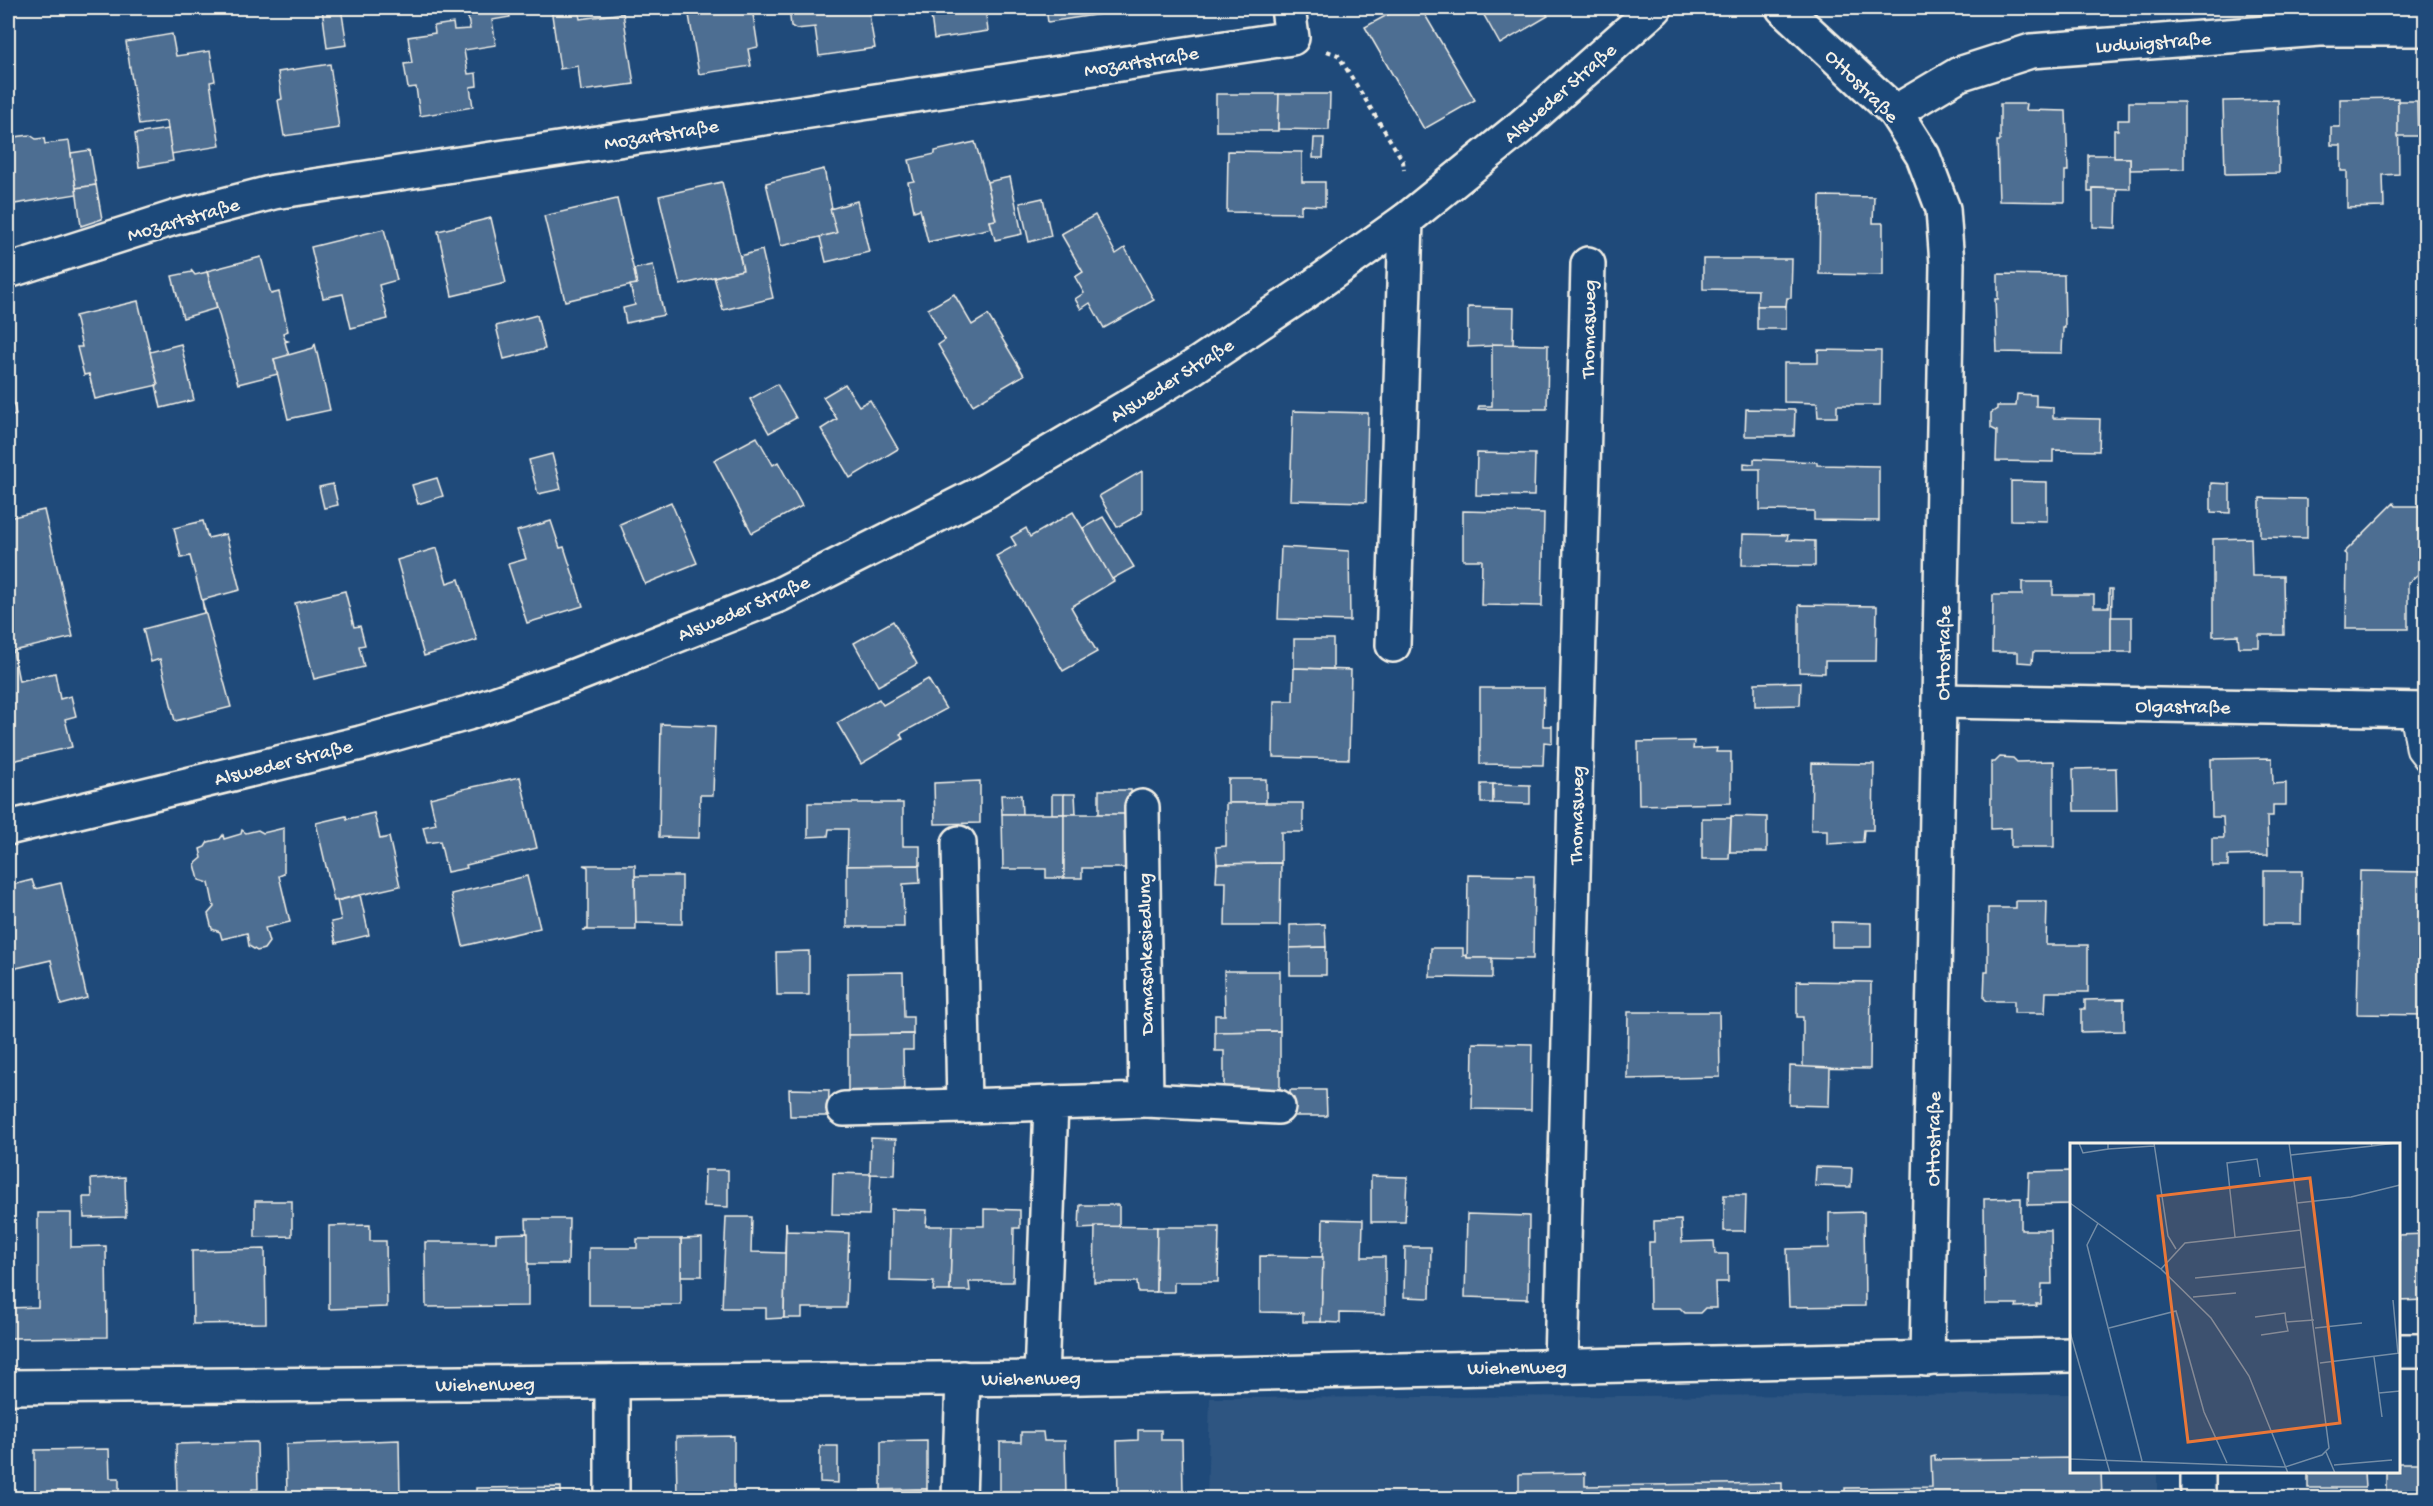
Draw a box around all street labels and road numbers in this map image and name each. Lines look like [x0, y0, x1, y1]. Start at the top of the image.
street label: Ludwigstraße [2095, 29, 2212, 60]
street label: Alsweder Straße [1500, 39, 1623, 150]
street label: Mozartstraße [1083, 43, 1201, 84]
street label: Ottostraße [1819, 46, 1903, 130]
street label: Mozartstraße [603, 116, 721, 157]
street label: Mozartstraße [125, 194, 243, 248]
street label: Thomasweg [1578, 280, 1603, 380]
street label: Alsweder Straße [1107, 334, 1239, 429]
street label: Alsweder Straße [675, 572, 815, 648]
street label: Ottostraße [1933, 605, 1958, 701]
street label: Olgastraße [2135, 696, 2231, 721]
street label: Alsweder Straße [212, 736, 356, 793]
street label: Thomasweg [1566, 766, 1591, 866]
street label: Damaschkesiedlung [1135, 873, 1160, 1037]
street label: Ottostraße [1923, 1091, 1948, 1187]
street label: Wiehenweg [1467, 1357, 1567, 1382]
street label: Wiehenweg [981, 1368, 1081, 1393]
street label: Wiehenweg [435, 1374, 535, 1399]

